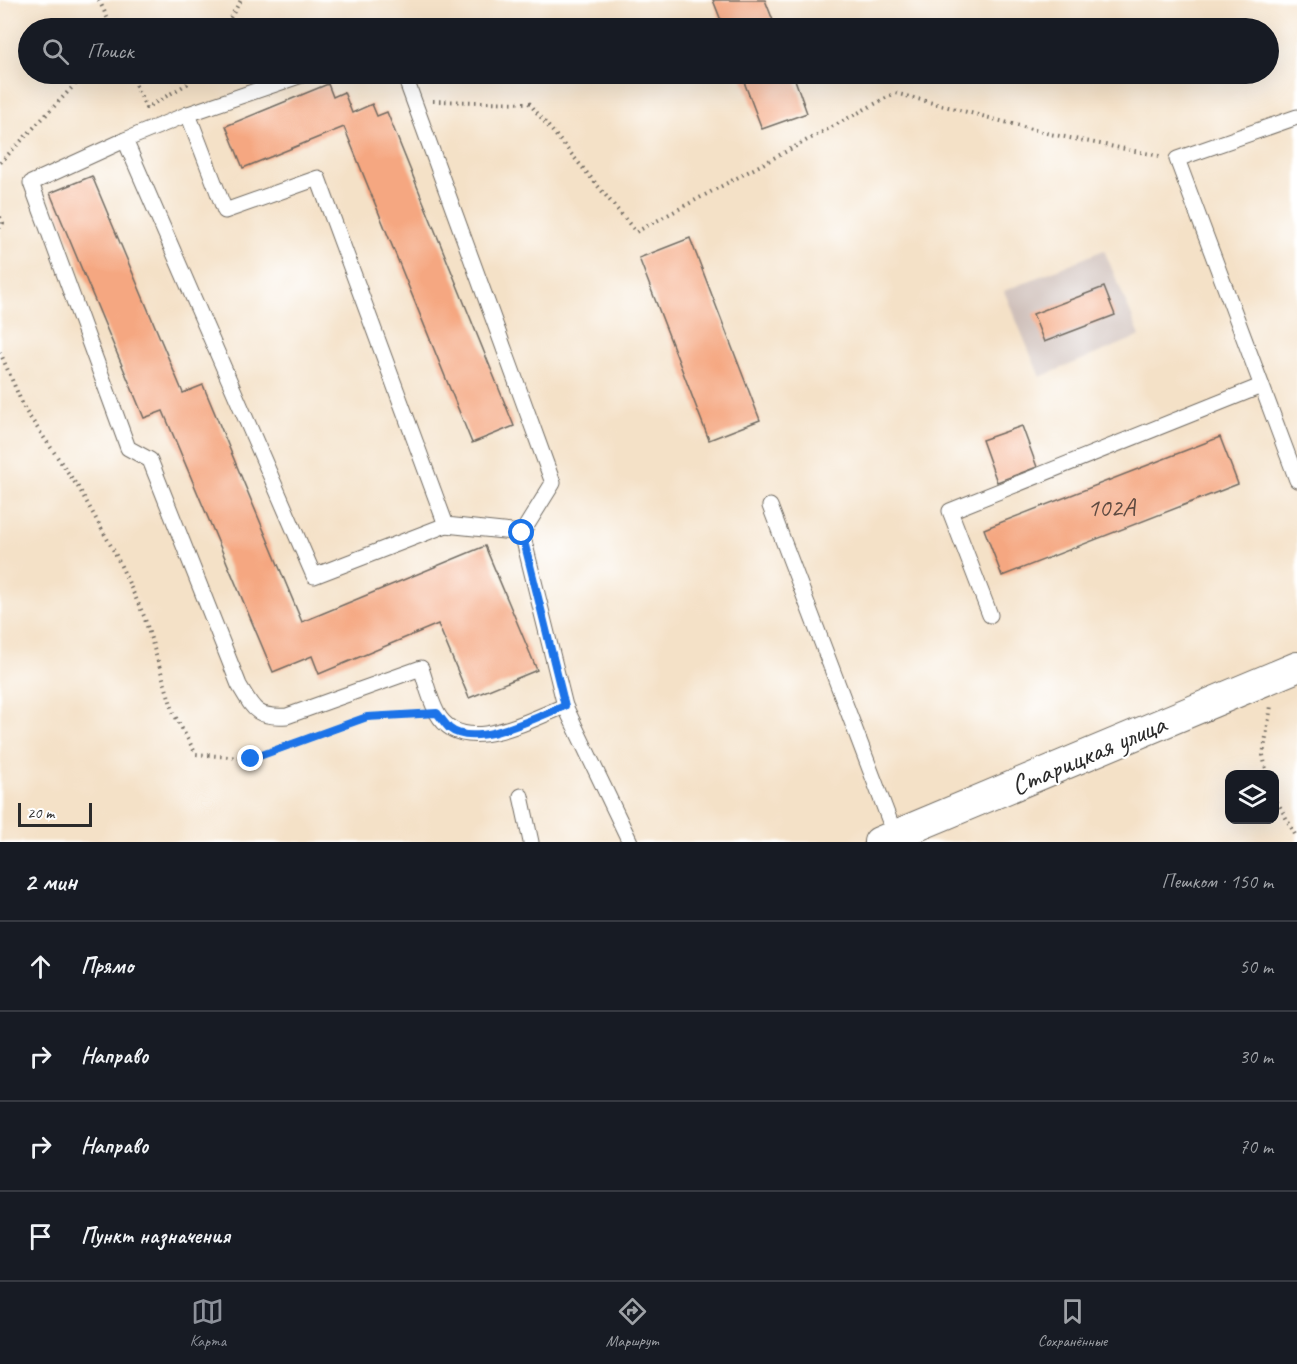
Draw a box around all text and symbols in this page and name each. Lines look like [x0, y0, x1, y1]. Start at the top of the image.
search box [18, 18, 1279, 84]
icon: search [39, 35, 72, 68]
text: Поиск [87, 37, 133, 65]
house number: 102А [1087, 491, 1137, 524]
route start [508, 519, 534, 545]
street label: Старицкая улица [1005, 705, 1173, 803]
route end [237, 745, 263, 771]
map controls [1225, 770, 1279, 824]
button: layers [1225, 770, 1279, 824]
scale bar [18, 800, 92, 828]
text: 20 m [27, 803, 54, 823]
text: 2 мин [24, 865, 77, 898]
text: Пешком · 150 m [1161, 869, 1273, 894]
icon: ahead [24, 950, 57, 983]
text: Прямо [81, 952, 133, 980]
text: 50 m [1239, 954, 1273, 979]
icon: right [24, 1040, 57, 1073]
text: Направо [81, 1042, 148, 1070]
text: 30 m [1239, 1044, 1273, 1069]
icon: right [24, 1130, 57, 1163]
text: Направо [81, 1132, 148, 1160]
text: 70 m [1239, 1134, 1273, 1159]
icon: arrive [24, 1220, 57, 1253]
text: Пункт назначения [81, 1222, 230, 1250]
tab: Карта [190, 1295, 226, 1351]
tab: Маршрут [606, 1295, 658, 1351]
tab: Сохранённые [1038, 1295, 1107, 1351]

